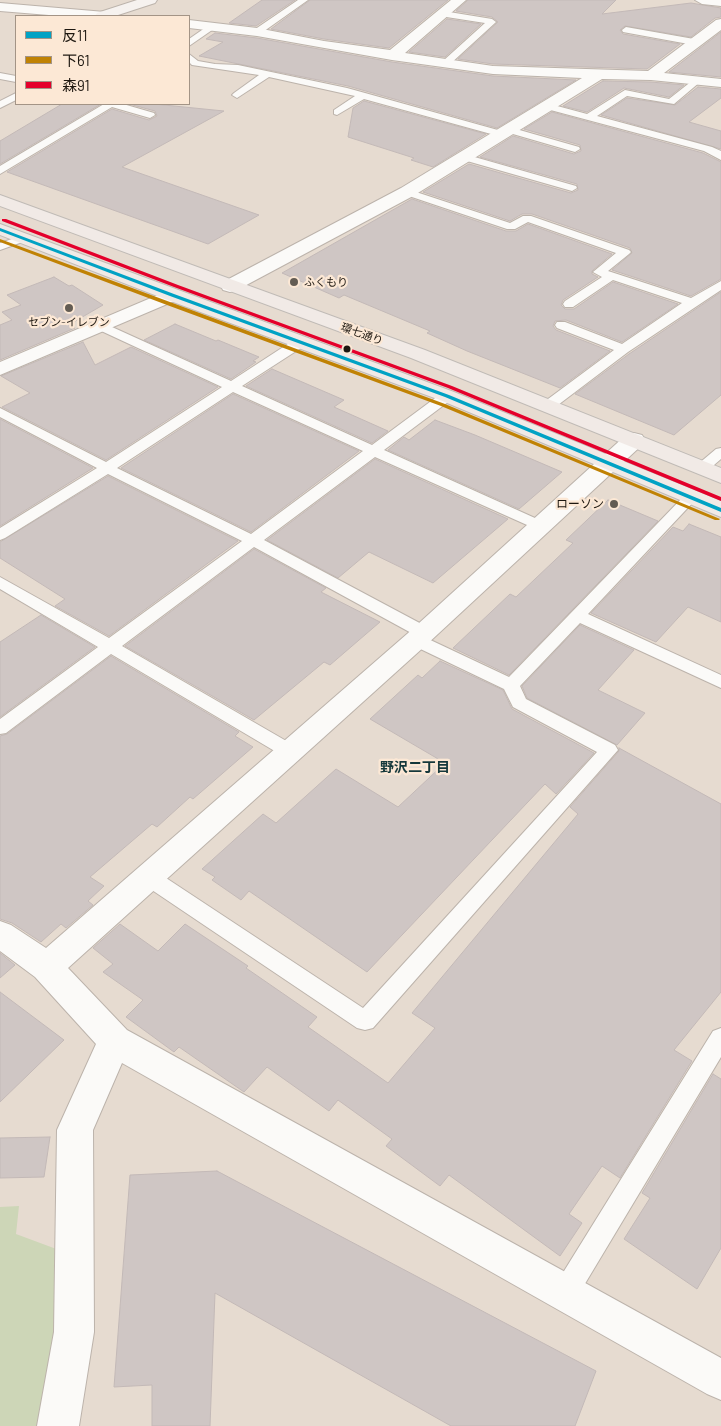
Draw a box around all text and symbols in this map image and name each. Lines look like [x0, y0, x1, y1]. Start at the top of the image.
legend [15, 15, 190, 105]
text: 反11 [62, 26, 88, 44]
text: 下61 [62, 51, 90, 69]
text: 森91 [62, 76, 90, 94]
place label: ふくもり [304, 275, 348, 289]
marker: ふくもり [288, 276, 300, 288]
marker: セブン-イレブン [63, 302, 75, 314]
place label: セブン-イレブン [28, 315, 110, 329]
street label: 環七通り [339, 320, 385, 348]
unlabelled marker [342, 344, 352, 354]
place label: ローソン [556, 497, 604, 511]
marker: ローソン [608, 498, 620, 510]
district label: 野沢二丁目 [380, 759, 450, 775]

